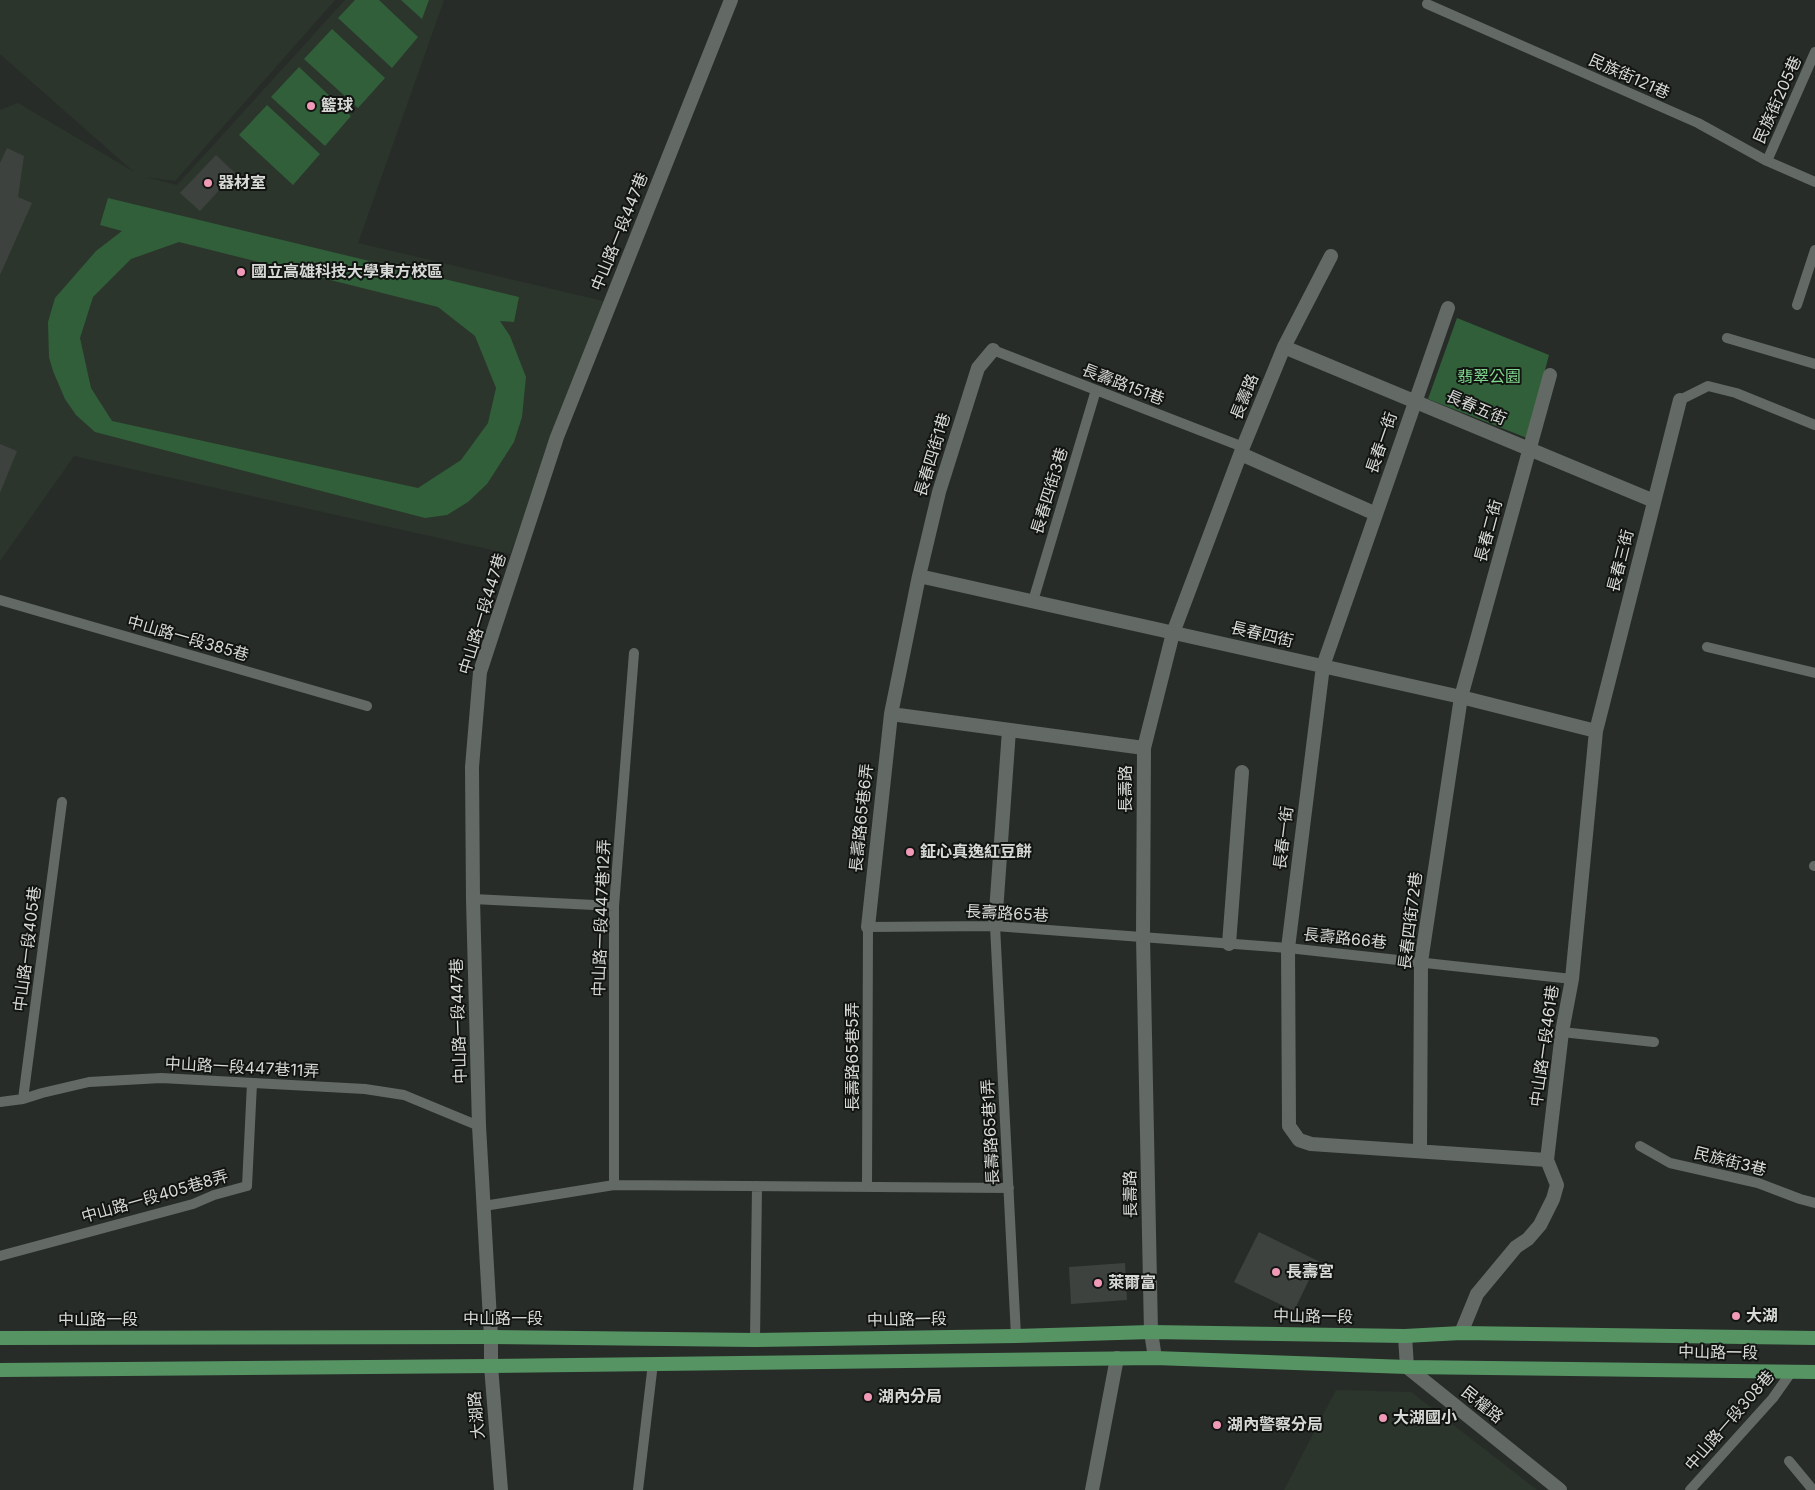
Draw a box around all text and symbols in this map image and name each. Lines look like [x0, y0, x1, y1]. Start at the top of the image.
street label: 民族街121巷 [1585, 51, 1673, 103]
street label: 民族街205巷 [1750, 53, 1806, 147]
place label: 籃球 [321, 96, 353, 116]
marker: 籃球 [305, 100, 317, 112]
street label: 中山路一段447巷 [588, 170, 652, 294]
place label: 器材室 [218, 173, 266, 193]
marker: 器材室 [202, 177, 214, 189]
place label: 國立高雄科技大學東方校區 [251, 262, 443, 282]
marker: 國立高雄科技大學東方校區 [235, 266, 247, 278]
street label: 長壽路151巷 [1079, 360, 1167, 410]
park label: 翡翠公園 [1457, 367, 1521, 387]
street label: 長壽路 [1227, 371, 1263, 423]
street label: 長春五街 [1443, 387, 1509, 429]
street label: 長春一街 [1363, 410, 1401, 476]
street label: 長春四街1巷 [911, 411, 955, 499]
street label: 長春四街3巷 [1028, 445, 1072, 537]
street label: 長春二街 [1471, 498, 1507, 564]
street label: 長春三街 [1604, 528, 1638, 594]
street label: 中山路一段447巷 [455, 551, 511, 677]
street label: 中山路一段385巷 [125, 612, 251, 666]
street label: 長春四街 [1229, 618, 1295, 652]
street label: 長壽路65巷6弄 [847, 763, 877, 873]
street label: 長壽路 [1116, 765, 1136, 813]
street label: 長春一街 [1271, 805, 1297, 871]
street label: 中山路一段447巷12弄 [590, 839, 614, 997]
place label: 鉦心真逸紅豆餅 [920, 842, 1032, 862]
marker: 鉦心真逸紅豆餅 [904, 846, 916, 858]
street label: 長春四街72巷 [1395, 871, 1427, 971]
street label: 中山路一段405巷 [11, 885, 45, 1013]
street label: 長壽路65巷 [965, 902, 1049, 926]
street label: 長壽路66巷 [1302, 925, 1388, 953]
street label: 中山路一段447巷 [447, 958, 471, 1084]
street label: 中山路一段461巷 [1527, 984, 1563, 1108]
street label: 長壽路65巷5弄 [843, 1002, 863, 1112]
street label: 中山路一段447巷11弄 [164, 1054, 320, 1082]
street label: 長壽路65巷1弄 [979, 1078, 1003, 1186]
street label: 民族街3巷 [1692, 1144, 1768, 1180]
street label: 中山路一段405巷8弄 [79, 1167, 231, 1227]
street label: 長壽路 [1121, 1170, 1141, 1218]
place label: 長壽宮 [1286, 1262, 1334, 1282]
marker: 長壽宮 [1270, 1266, 1282, 1278]
place label: 萊爾富 [1108, 1273, 1156, 1293]
marker: 萊爾富 [1092, 1277, 1104, 1289]
place label: 大湖 [1746, 1306, 1778, 1326]
street label: 中山路一段 [1273, 1307, 1353, 1327]
street label: 中山路一段 [463, 1309, 543, 1329]
street label: 中山路一段 [58, 1310, 138, 1330]
street label: 中山路一段 [867, 1310, 947, 1330]
marker: 大湖 [1730, 1310, 1742, 1322]
street label: 中山路一段 [1678, 1343, 1758, 1363]
street label: 中山路一段308巷 [1681, 1367, 1779, 1475]
street label: 民權路 [1457, 1382, 1507, 1428]
place label: 湖內分局 [878, 1387, 942, 1407]
street label: 大湖路 [465, 1390, 489, 1440]
marker: 湖內分局 [862, 1391, 874, 1403]
place label: 大湖國小 [1393, 1408, 1457, 1428]
marker: 大湖國小 [1377, 1412, 1389, 1424]
place label: 湖內警察分局 [1227, 1415, 1323, 1435]
marker: 湖內警察分局 [1211, 1419, 1223, 1431]

